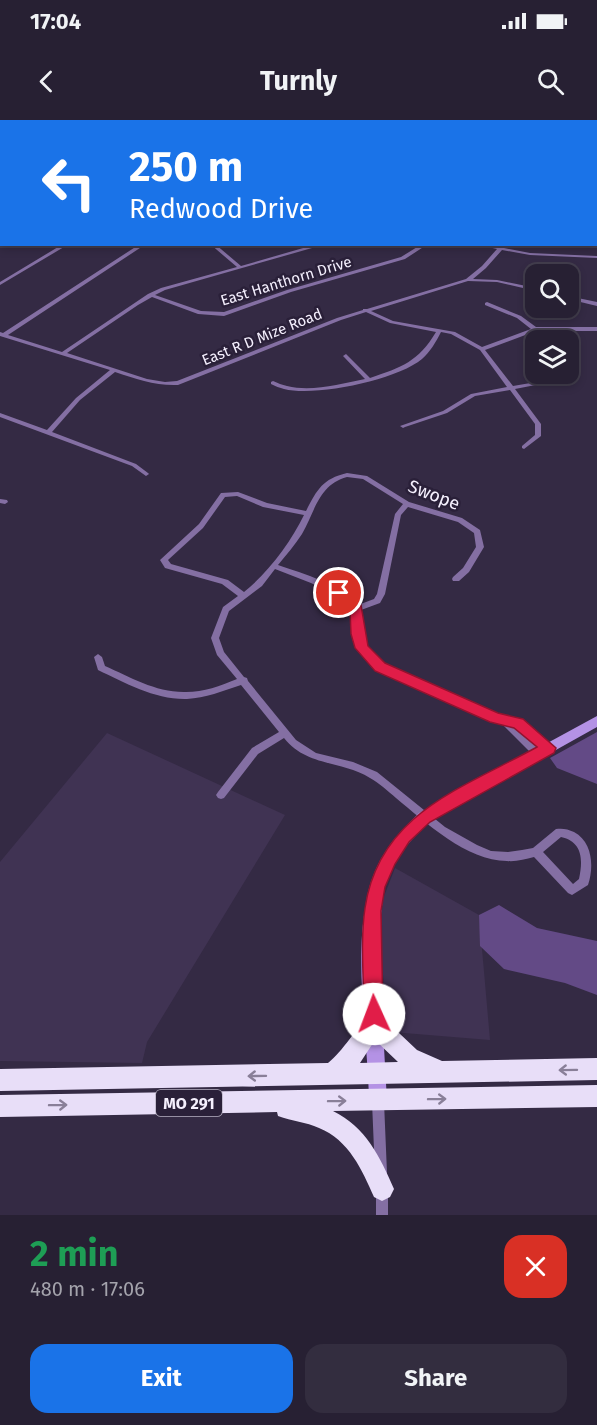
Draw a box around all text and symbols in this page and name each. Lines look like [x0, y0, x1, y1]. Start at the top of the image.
text: 17:04 [30, 8, 81, 35]
icon: back [30, 65, 63, 98]
text: Turnly [260, 65, 337, 97]
icon: search [534, 65, 567, 98]
text: 250 m [129, 142, 243, 192]
icon: left [30, 144, 108, 222]
text: Redwood Drive [129, 193, 313, 225]
street label: East Hanthorn Drive [218, 252, 354, 310]
map controls [525, 264, 579, 384]
button: search [525, 264, 579, 318]
street label: East R D Mize Road [199, 305, 325, 369]
button: layers [525, 330, 579, 384]
street label: Swope [405, 475, 463, 515]
pin [313, 567, 364, 618]
icon: arrive [322, 576, 355, 609]
position arrow [342, 982, 406, 1046]
one-way arrow [559, 1064, 579, 1076]
one-way arrow [247, 1070, 267, 1082]
road number: MO 291 [156, 1090, 222, 1116]
one-way arrow [426, 1093, 446, 1105]
one-way arrow [327, 1095, 347, 1107]
one-way arrow [48, 1099, 68, 1111]
text: 2 min [30, 1232, 119, 1276]
button: close [504, 1235, 567, 1298]
text: 480 m · 17:06 [30, 1277, 145, 1301]
button: Exit [30, 1344, 293, 1413]
button: Share [305, 1344, 567, 1413]

